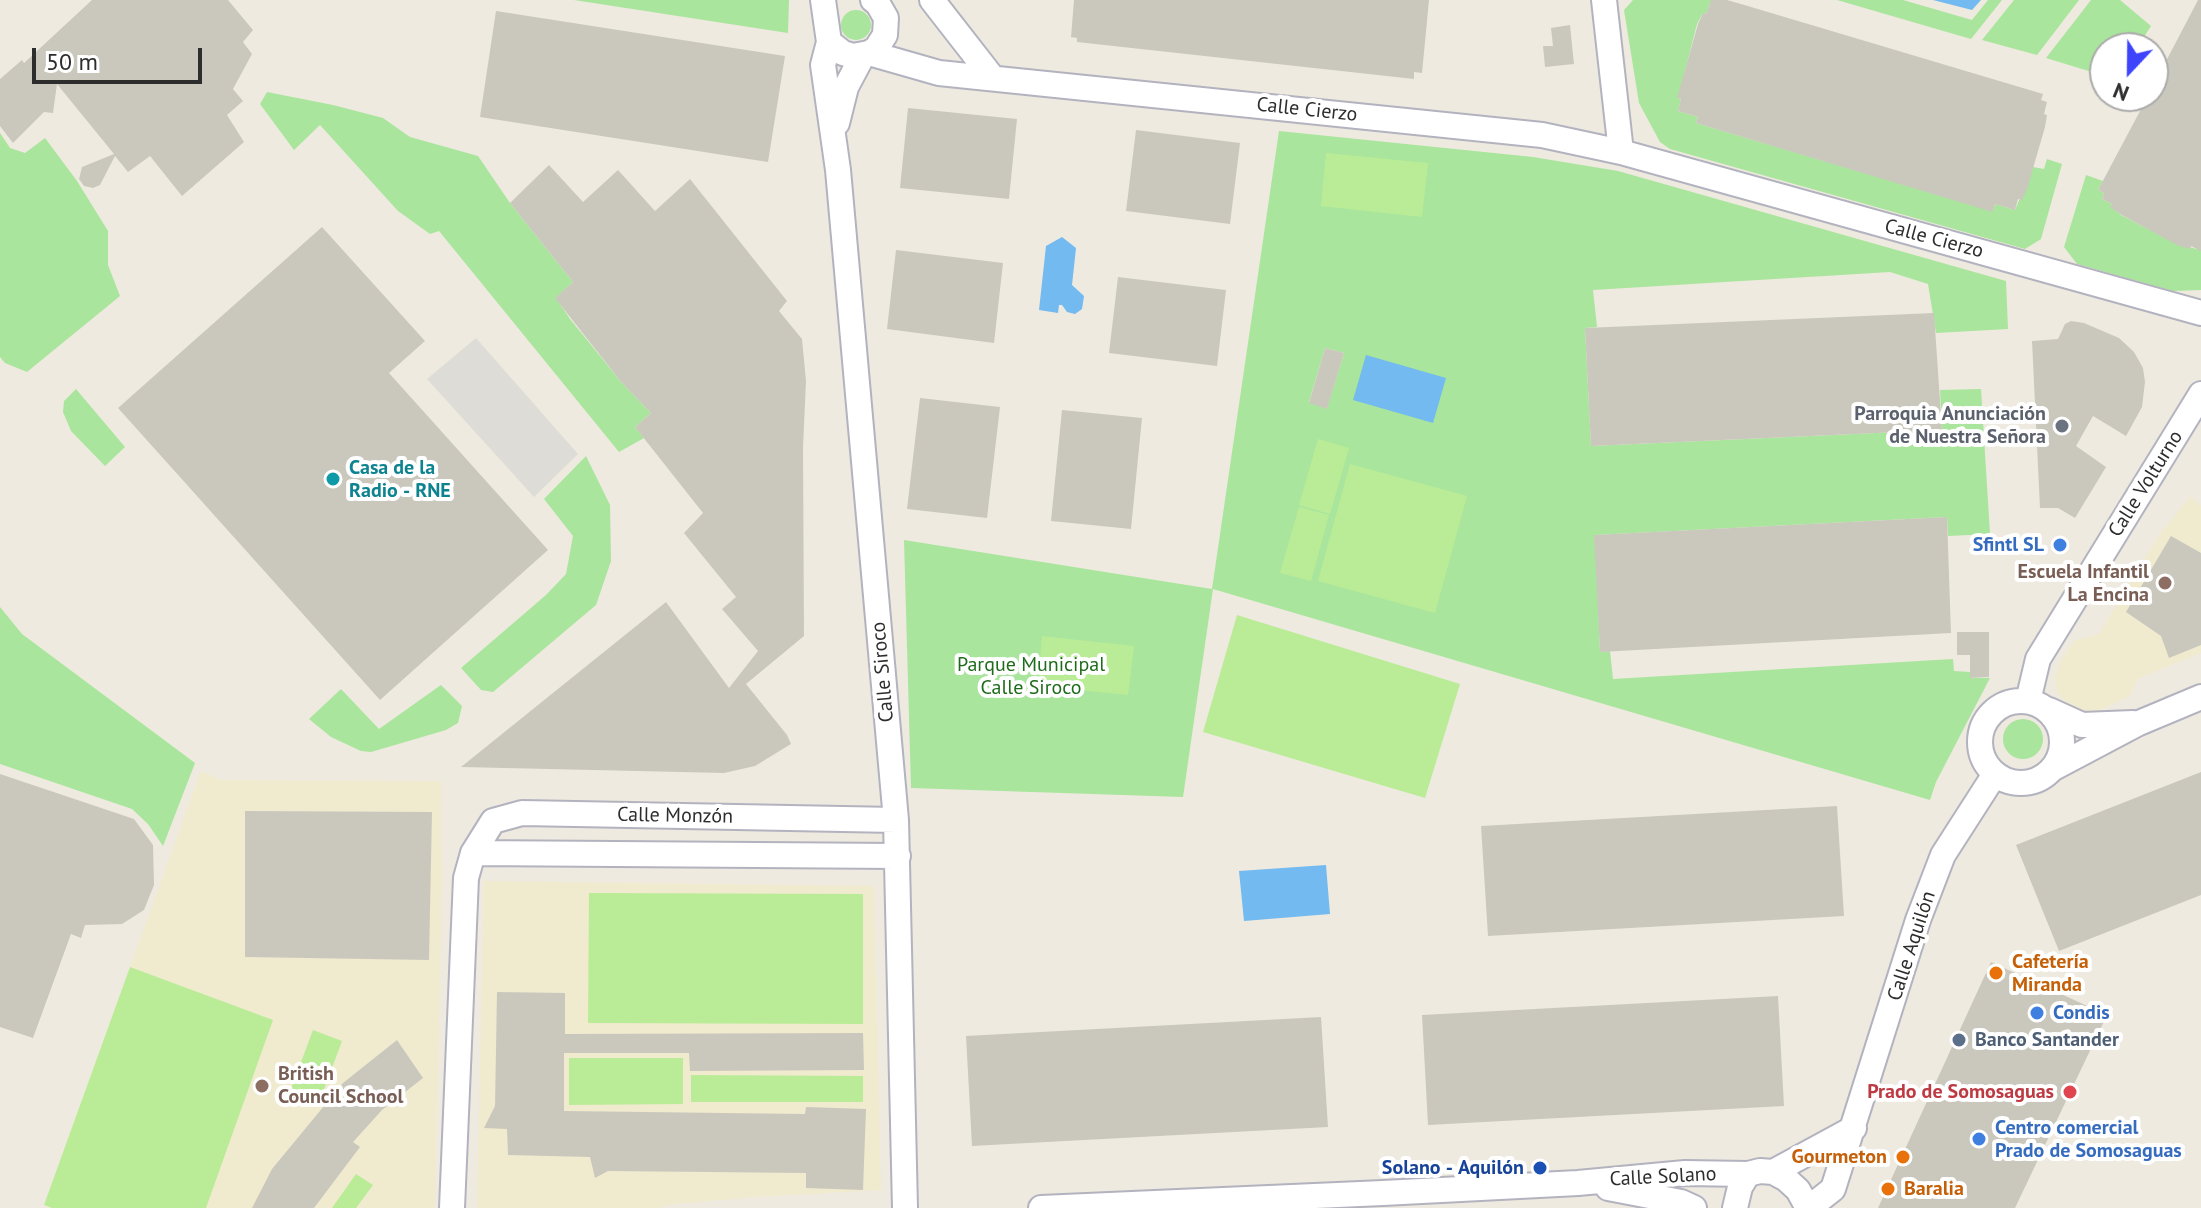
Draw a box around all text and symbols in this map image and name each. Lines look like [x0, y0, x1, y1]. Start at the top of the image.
scale bar [36, 32, 206, 82]
north arrow [2089, 32, 2169, 112]
text: 50 m [46, 46, 98, 77]
text: N [2109, 77, 2133, 108]
street label: Calle Cierzo [1255, 93, 1359, 127]
street label: Calle Cierzo [1882, 214, 1986, 264]
place label: Parroquia Anunciación de Nuestra Señora [1854, 402, 2046, 449]
marker: Parroquia Anunciación de Nuestra Señora [2053, 417, 2071, 435]
street label: Calle Volturno [2104, 426, 2188, 542]
place label: Casa de la Radio - RNE [349, 456, 451, 503]
marker: Casa de la Radio - RNE [324, 470, 342, 488]
place label: Sfintl SL [1973, 533, 2044, 557]
marker: Sfintl SL [2051, 536, 2069, 554]
place label: Escuela Infantil La Encina [2018, 560, 2149, 607]
marker: Escuela Infantil La Encina [2156, 574, 2174, 592]
street label: Calle Siroco [867, 621, 899, 723]
park label: Parque Municipal Calle Siroco [957, 653, 1105, 700]
street label: Calle Monzón [617, 803, 733, 829]
street label: Calle Aquilón [1883, 888, 1941, 1004]
place label: Cafetería Miranda [2012, 950, 2089, 997]
marker: Cafetería Miranda [1987, 964, 2005, 982]
place label: Condis [2053, 1001, 2110, 1025]
marker: Condis [2028, 1004, 2046, 1022]
place label: Banco Santander [1975, 1028, 2119, 1052]
marker: Banco Santander [1950, 1031, 1968, 1049]
place label: British Council School [278, 1062, 403, 1109]
marker: British Council School [253, 1077, 271, 1095]
place label: Prado de Somosaguas [1867, 1080, 2054, 1104]
marker: Prado de Somosaguas [2061, 1083, 2079, 1101]
place label: Centro comercial Prado de Somosaguas [1995, 1116, 2182, 1163]
marker: Centro comercial Prado de Somosaguas [1970, 1130, 1988, 1148]
place label: Gourmeton [1792, 1145, 1887, 1169]
marker: Gourmeton [1894, 1148, 1912, 1166]
place label: Solano - Aquilón [1382, 1156, 1524, 1180]
marker: Solano - Aquilón [1531, 1159, 1549, 1177]
street label: Calle Solano [1609, 1162, 1717, 1192]
place label: Baralia [1904, 1177, 1964, 1201]
marker: Baralia [1879, 1180, 1897, 1198]

